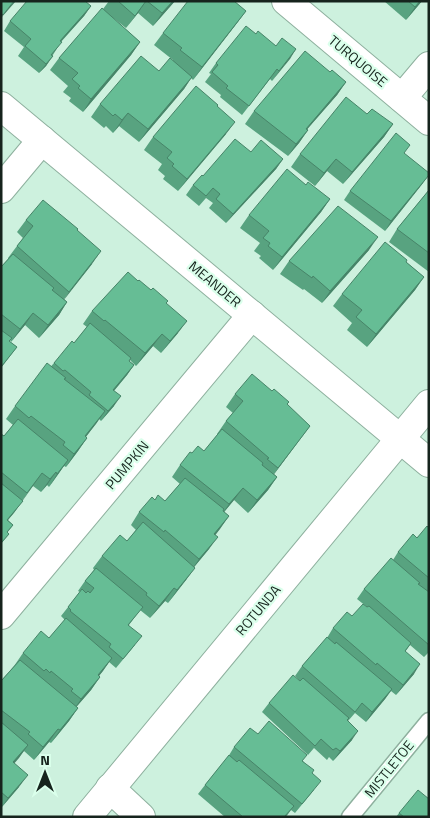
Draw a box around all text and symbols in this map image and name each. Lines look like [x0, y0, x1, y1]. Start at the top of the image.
street label: TURQUOISE [324, 30, 393, 92]
street label: MEANDER [185, 255, 246, 312]
street label: PUMPKIN [100, 436, 153, 494]
street label: ROTUNDA [230, 579, 286, 640]
street label: MISTLETOE [359, 735, 419, 802]
north arrow [20, 748, 70, 798]
text: N [40, 749, 50, 770]

